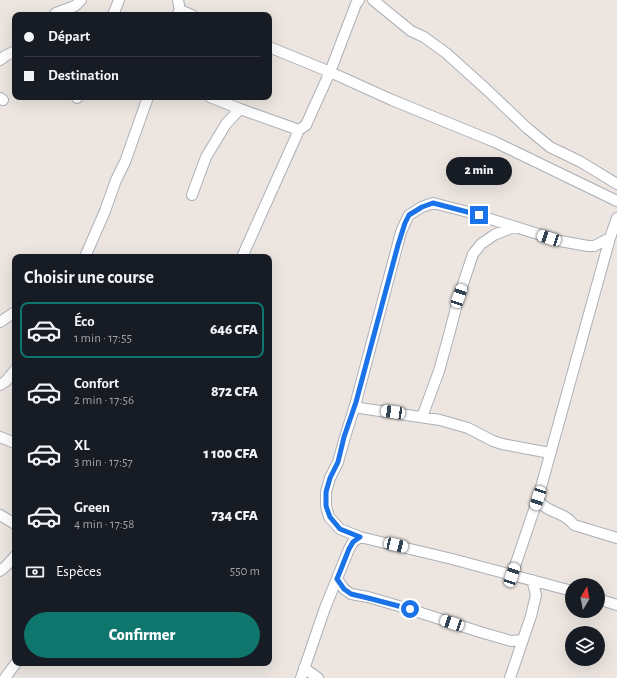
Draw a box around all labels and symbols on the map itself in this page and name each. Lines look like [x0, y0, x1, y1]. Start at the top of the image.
callout: 2 min [446, 157, 512, 185]
route end [470, 206, 488, 224]
car [536, 229, 562, 247]
car [449, 283, 469, 309]
car [380, 404, 406, 420]
car [529, 485, 547, 511]
car [383, 536, 409, 554]
car [503, 562, 521, 588]
north arrow [565, 578, 605, 618]
route start [401, 600, 419, 618]
car [439, 614, 465, 632]

